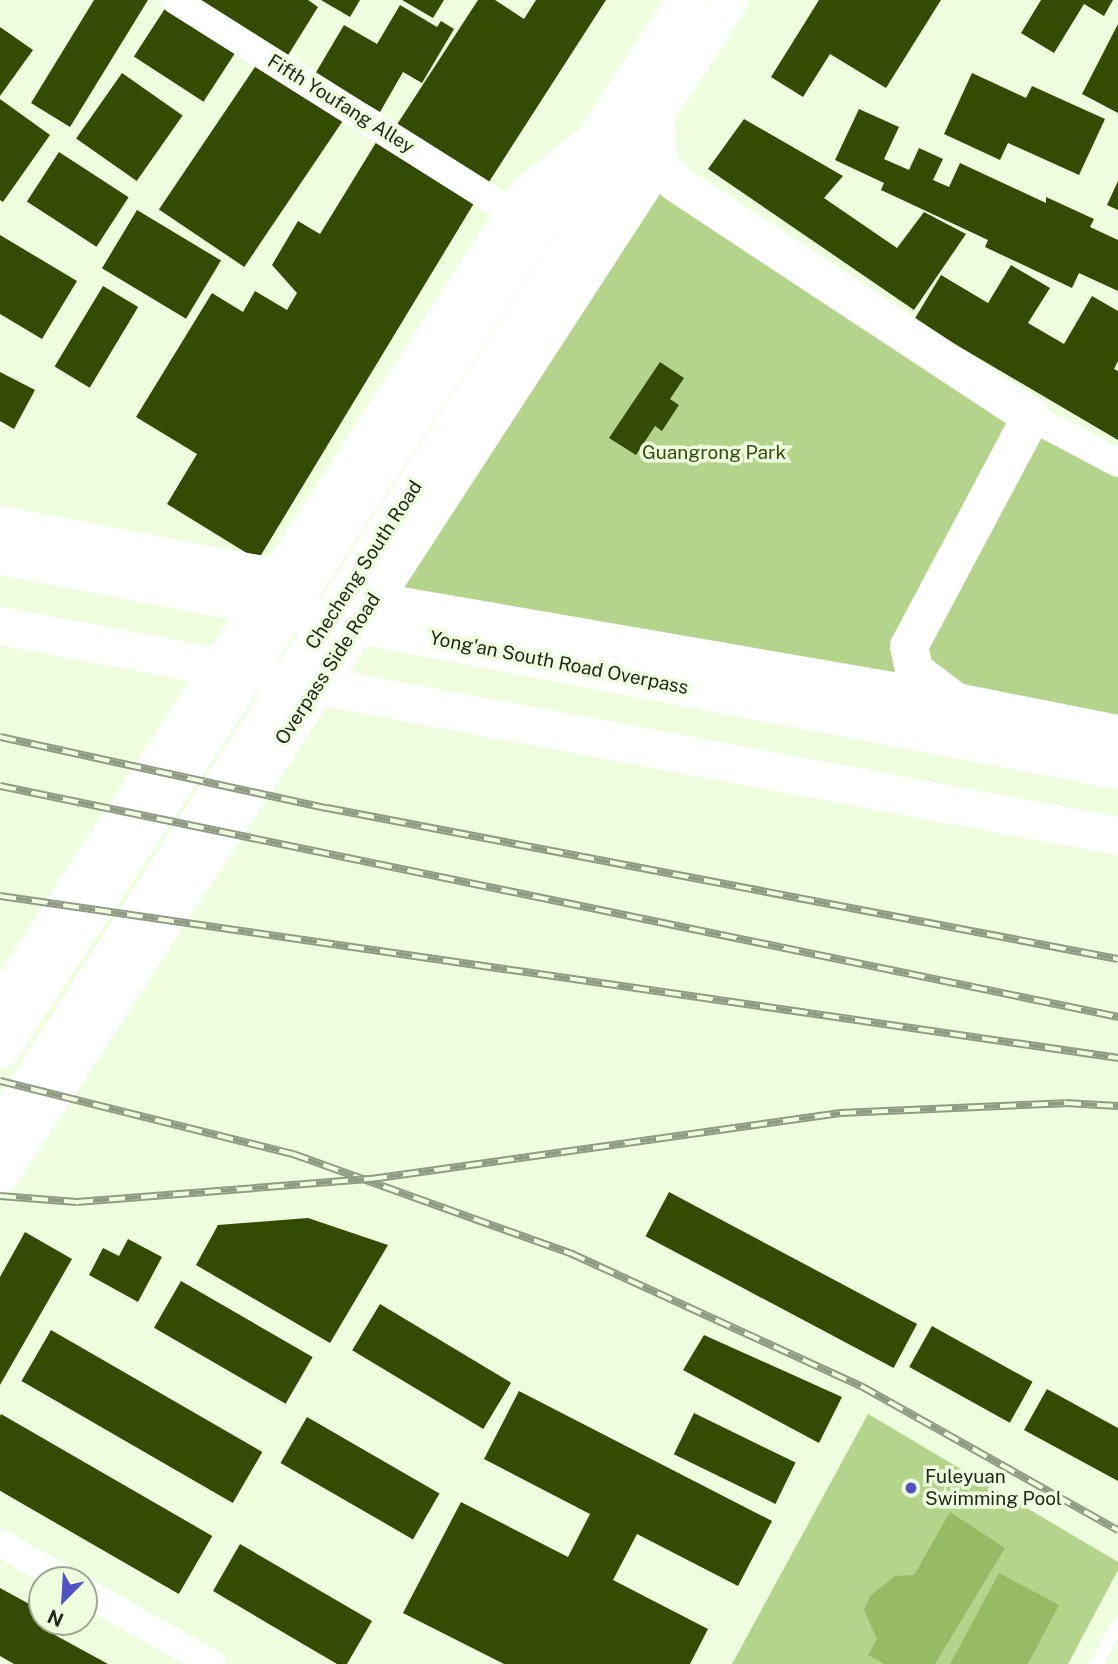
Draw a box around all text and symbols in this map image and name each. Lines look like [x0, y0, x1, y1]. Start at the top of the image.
street label: Fifth Youfang Alley [264, 50, 418, 158]
park label: Guangrong Park [642, 442, 786, 464]
street label: Checheng South Road [301, 476, 427, 654]
street label: Overpass Side Road [270, 589, 386, 749]
street label: Yong'an South Road Overpass [428, 627, 690, 699]
place label: Fuleyuan Swimming Pool [925, 1466, 1062, 1510]
marker: Fuleyuan Swimming Pool [903, 1480, 919, 1496]
north arrow [28, 1566, 98, 1636]
text: N [44, 1605, 67, 1631]

